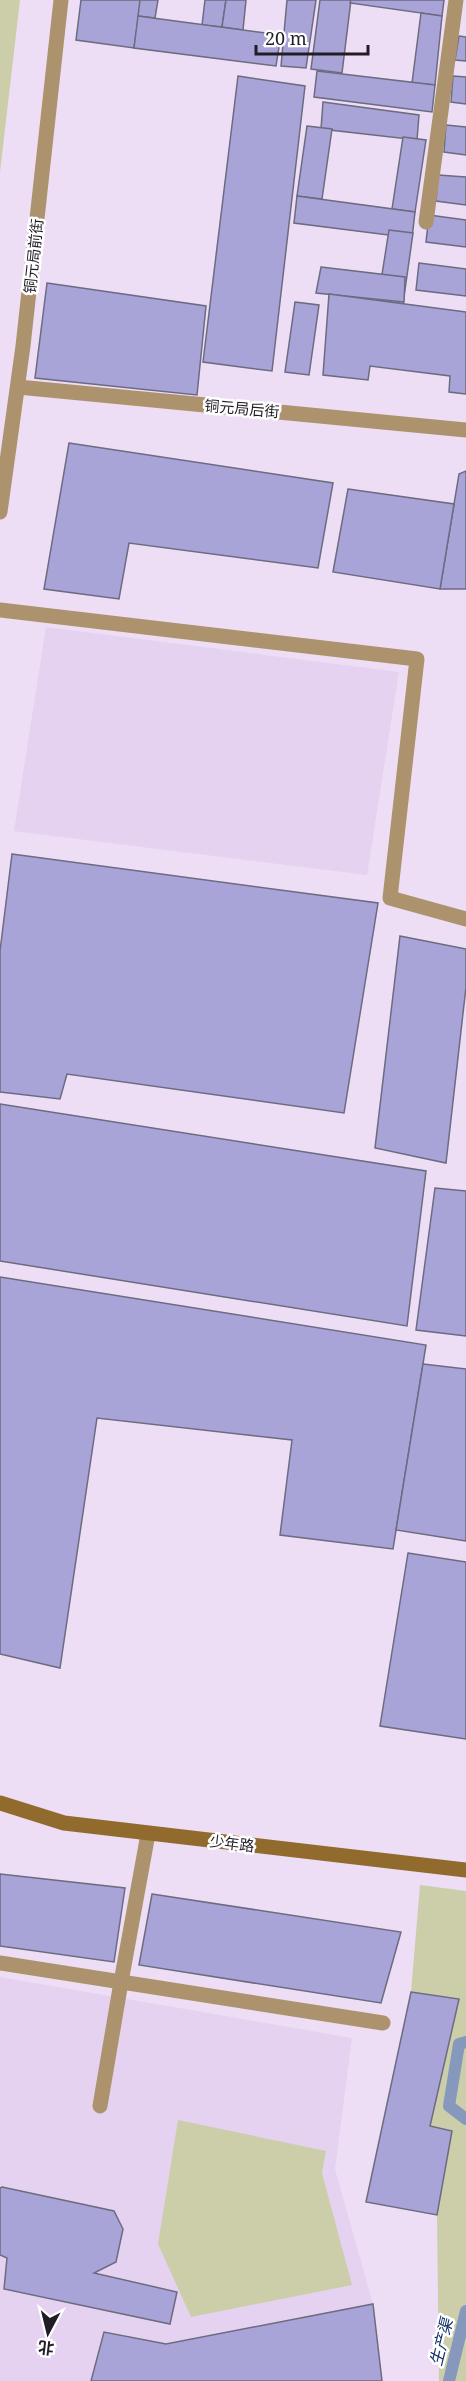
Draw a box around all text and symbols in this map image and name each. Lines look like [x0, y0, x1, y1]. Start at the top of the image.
scale bar [256, 18, 368, 56]
text: 20 m [265, 26, 307, 50]
street label: 铜元局前街 [19, 218, 47, 294]
street label: 铜元局后街 [204, 395, 280, 421]
street label: 少年路 [208, 1830, 256, 1856]
north arrow [18, 2303, 78, 2363]
water label: 生产渠 [425, 2314, 458, 2368]
text: 北 [37, 2336, 55, 2360]

